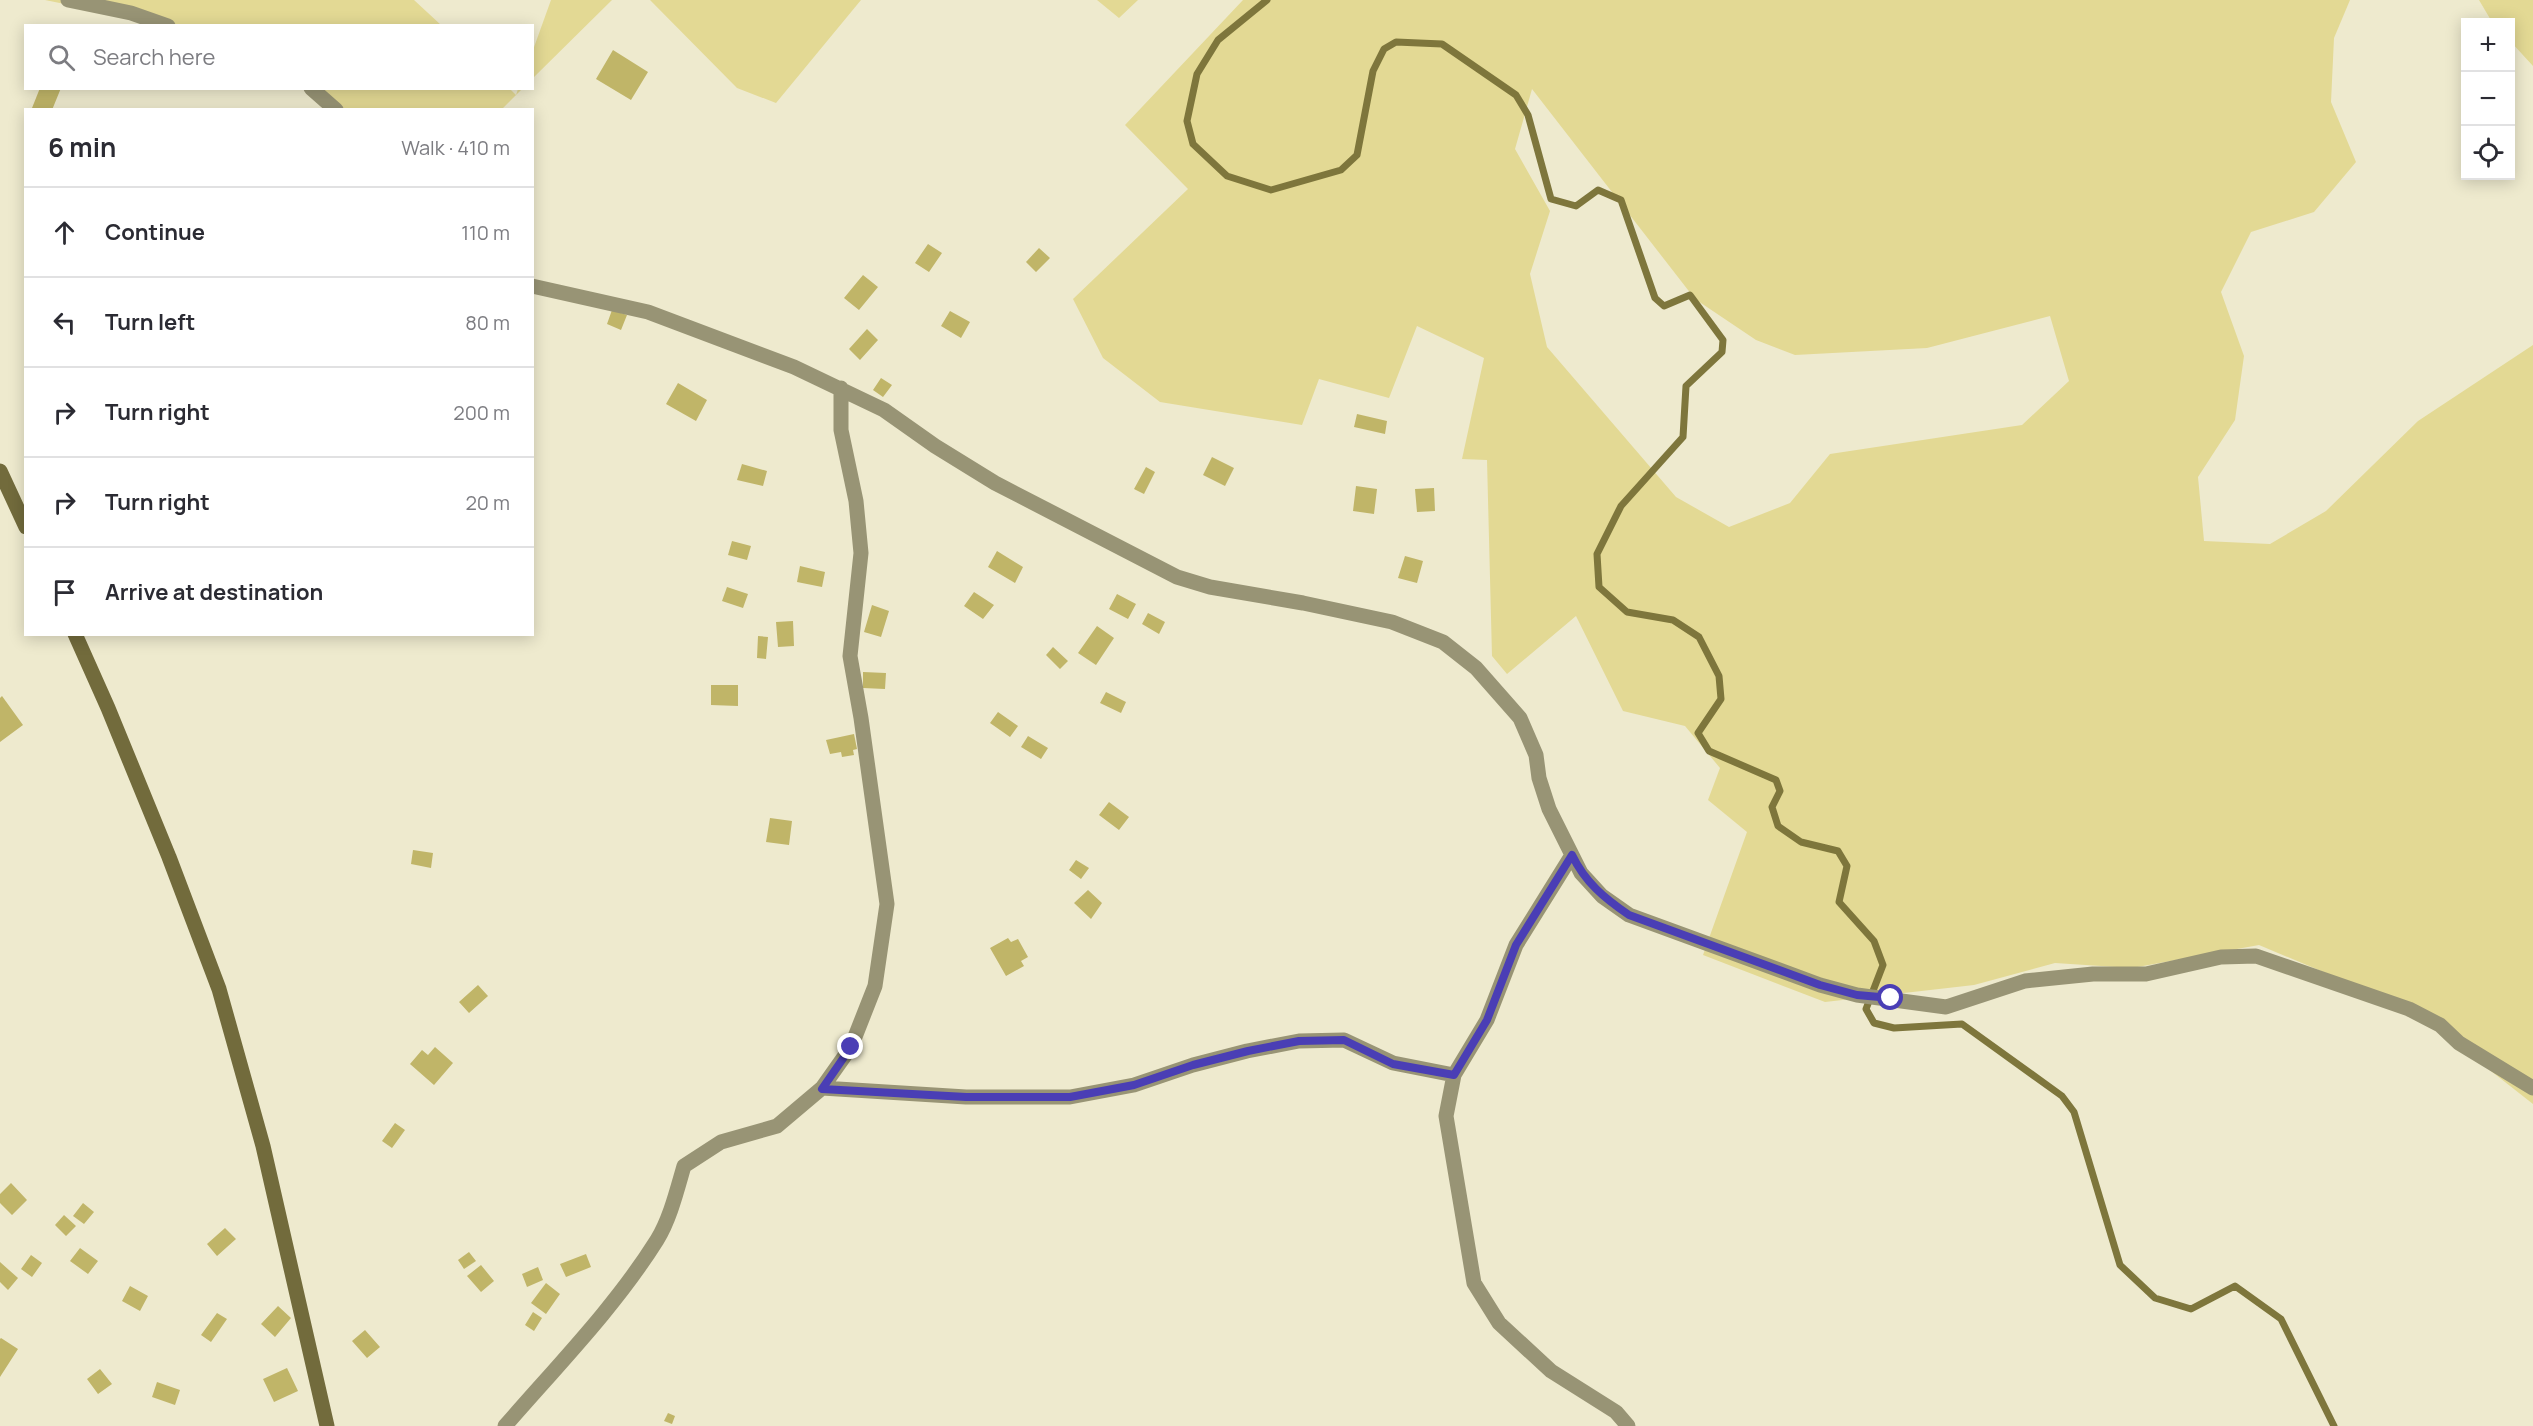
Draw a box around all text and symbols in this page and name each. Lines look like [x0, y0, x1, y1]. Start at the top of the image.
map controls [2461, 18, 2515, 180]
button: + [2461, 18, 2515, 72]
search box [24, 24, 534, 90]
icon: search [45, 41, 78, 74]
text: Search here [93, 42, 215, 72]
button: − [2461, 72, 2515, 126]
button: locate [2461, 126, 2515, 180]
text: 6 min [48, 129, 116, 165]
text: Walk · 410 m [401, 134, 510, 161]
icon: ahead [48, 216, 81, 249]
text: Continue [105, 217, 205, 247]
text: 110 m [461, 219, 510, 246]
icon: left [48, 306, 81, 339]
text: Turn left [105, 307, 195, 337]
text: 80 m [465, 309, 510, 336]
icon: right [48, 396, 81, 429]
text: Turn right [105, 397, 210, 427]
text: 200 m [453, 399, 510, 426]
icon: right [48, 486, 81, 519]
text: Turn right [105, 487, 210, 517]
text: 20 m [465, 489, 510, 516]
icon: arrive [48, 576, 81, 609]
text: Arrive at destination [105, 577, 323, 607]
route start [1877, 984, 1903, 1010]
route end [837, 1033, 863, 1059]

